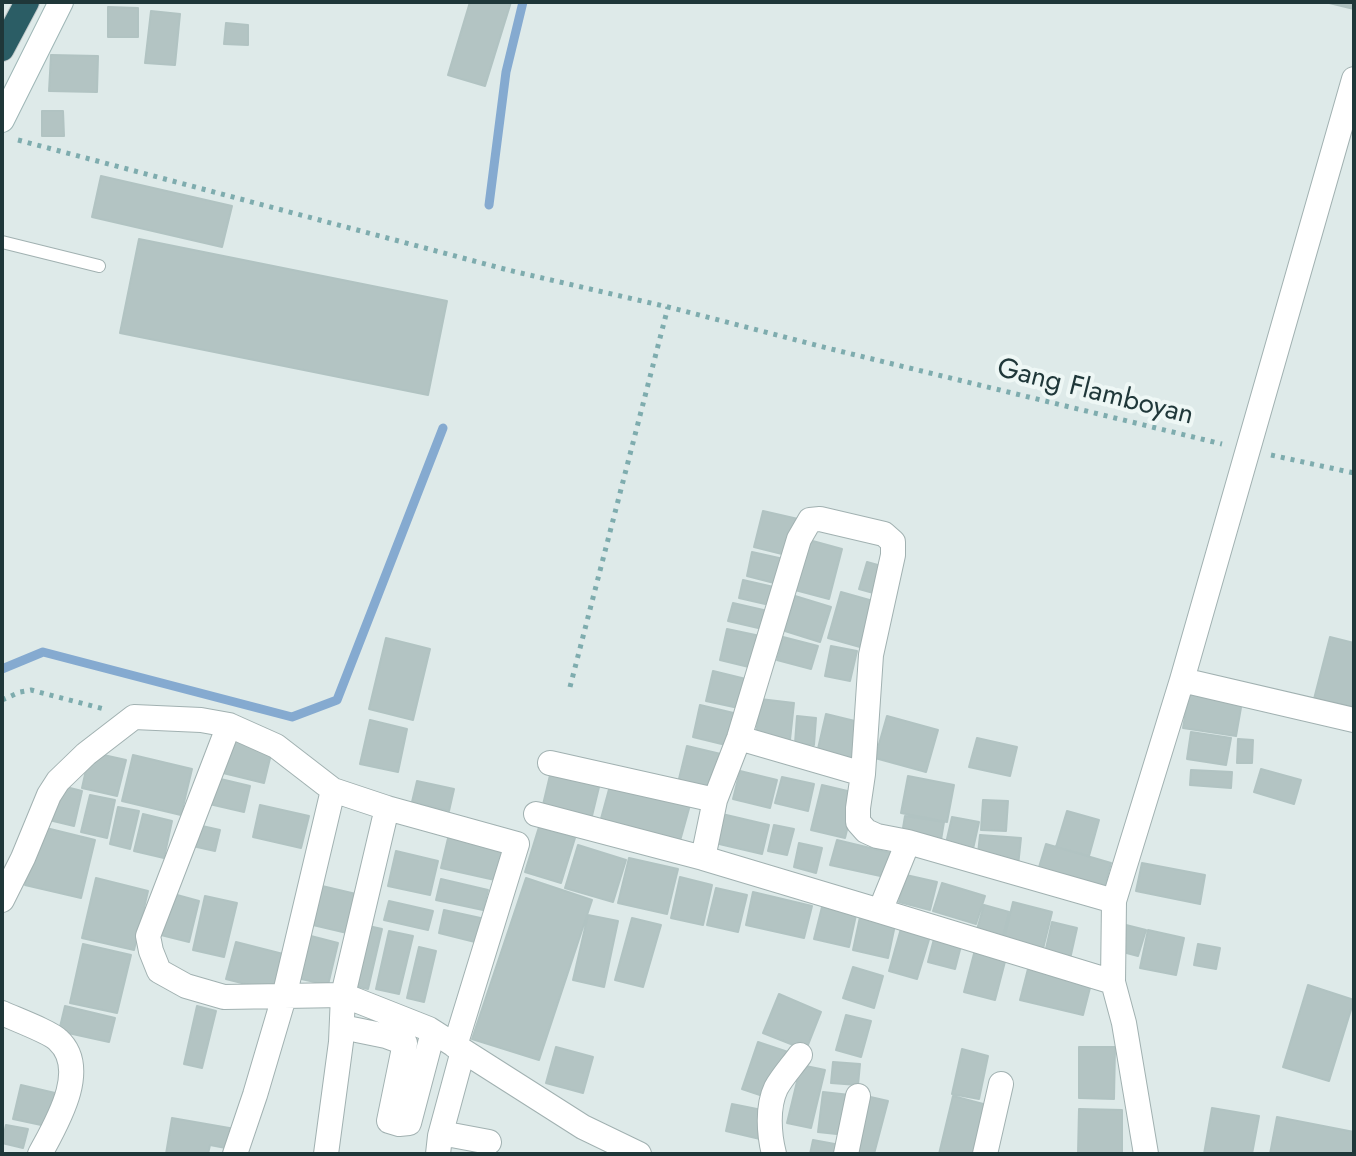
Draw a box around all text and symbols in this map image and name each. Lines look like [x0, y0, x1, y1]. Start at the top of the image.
street label: Gang Flamboyan [993, 352, 1197, 434]

